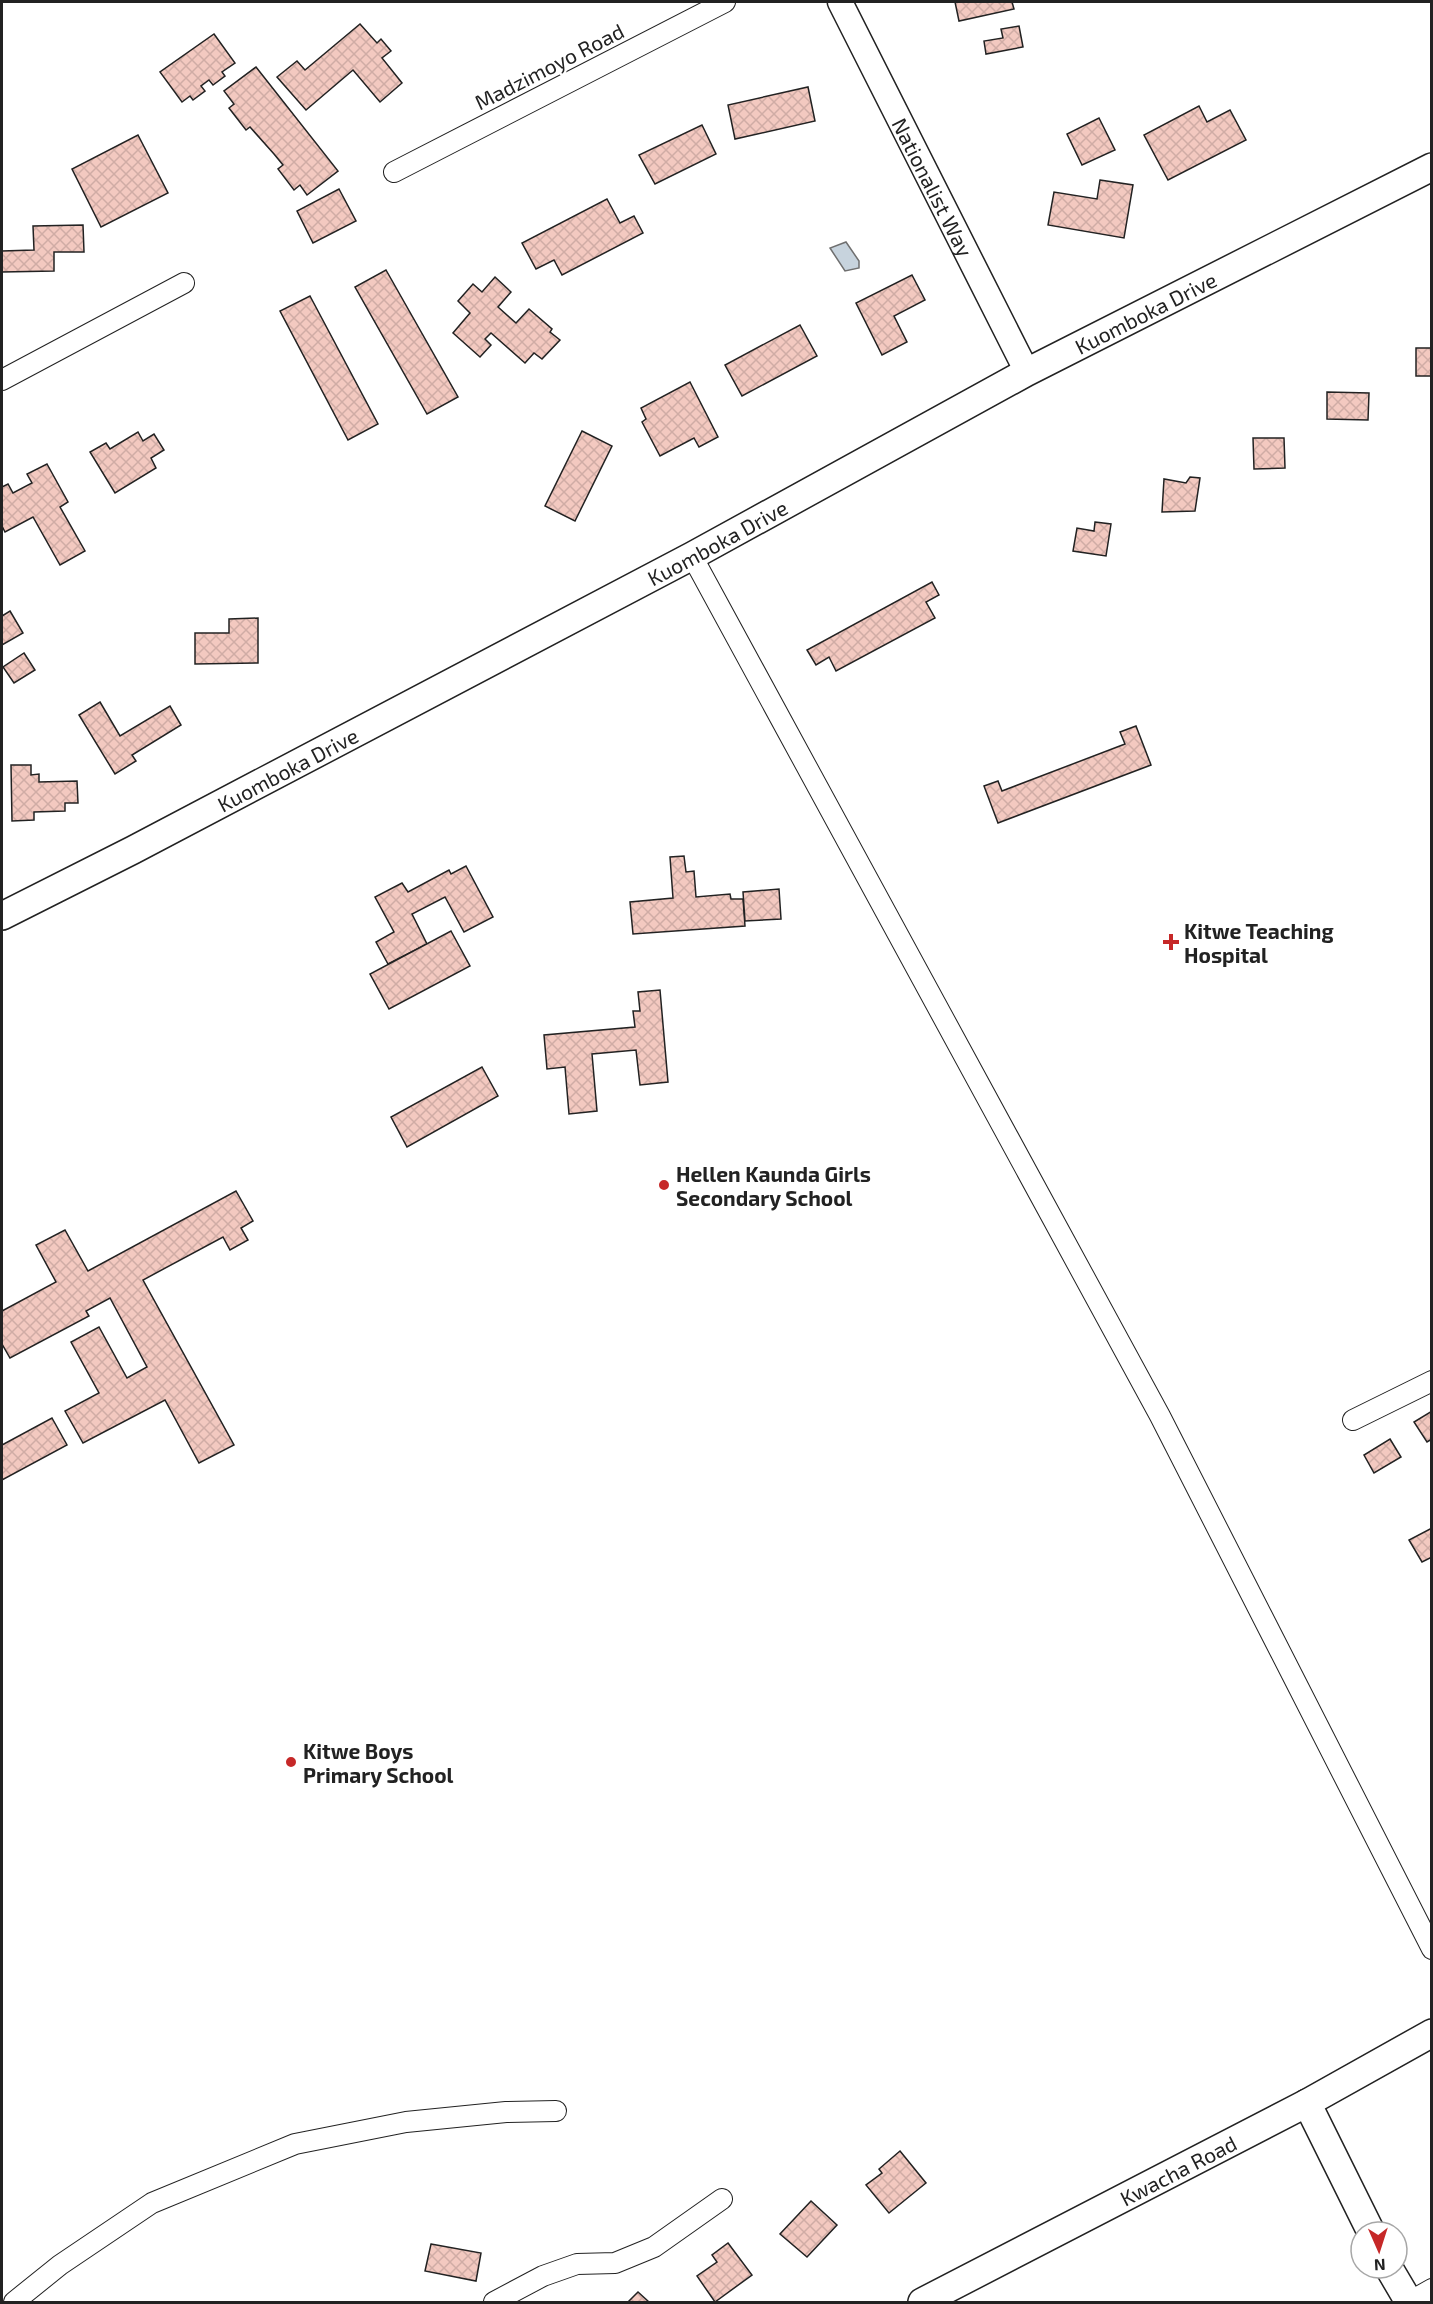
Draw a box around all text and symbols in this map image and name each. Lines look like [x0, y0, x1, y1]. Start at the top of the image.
street label: Madzimoyo Road [470, 18, 628, 114]
street label: Nationalist Way [888, 113, 979, 260]
street label: Kuomboka Drive [1070, 266, 1220, 358]
street label: Kuomboka Drive [643, 494, 791, 590]
street label: Kuomboka Drive [213, 722, 362, 816]
place label: Kitwe Teaching Hospital [1184, 918, 1334, 967]
marker: Kitwe Teaching Hospital [1162, 933, 1180, 951]
place label: Hellen Kaunda Girls Secondary School [676, 1161, 871, 1211]
marker: Hellen Kaunda Girls Secondary School [657, 1178, 671, 1192]
place label: Kitwe Boys Primary School [303, 1738, 454, 1788]
marker: Kitwe Boys Primary School [284, 1755, 298, 1769]
street label: Kwacha Road [1115, 2129, 1240, 2210]
north arrow [1349, 2220, 1409, 2280]
text: N [1374, 2256, 1386, 2275]

